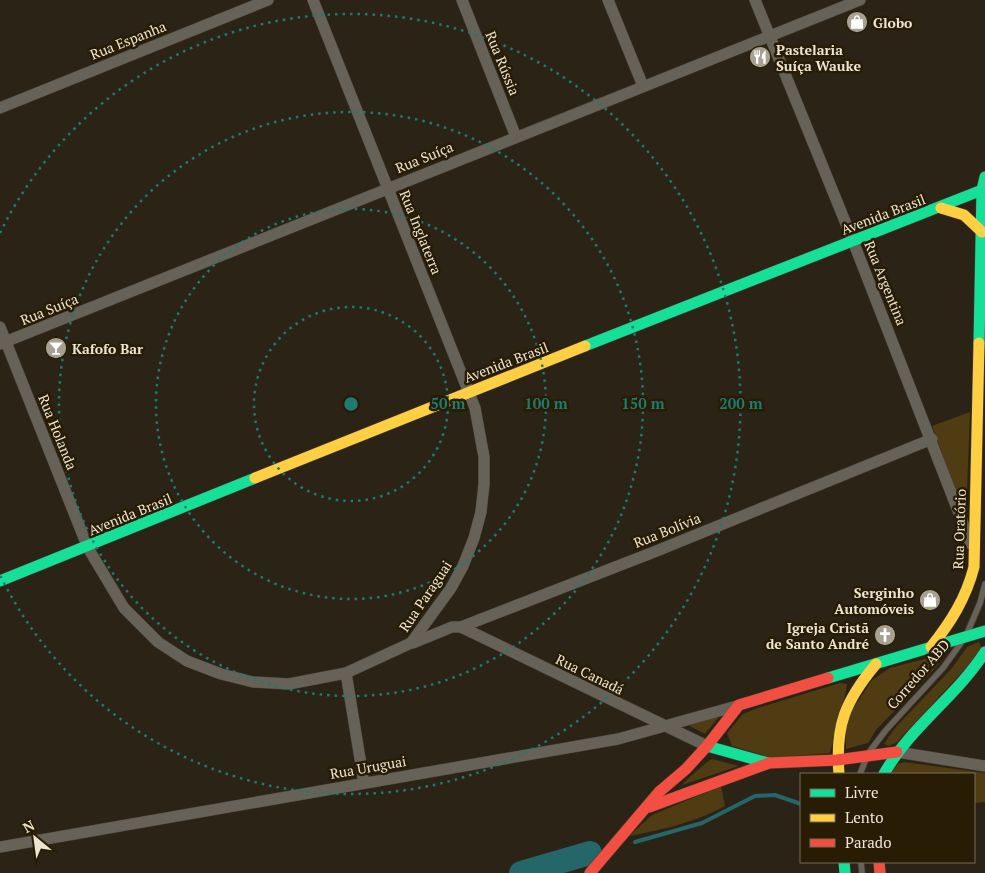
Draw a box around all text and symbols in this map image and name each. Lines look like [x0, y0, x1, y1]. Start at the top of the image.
shop icon: Globo [845, 10, 869, 34]
place label: Globo [873, 13, 912, 32]
street label: Rua Espanha [87, 16, 169, 64]
street label: Rua Rússia [481, 28, 525, 98]
place label: Pastelaria Suíça Wauke [776, 40, 861, 75]
restaurant icon: Pastelaria Suíça Wauke [748, 45, 772, 69]
street label: Rua Suíça [392, 137, 456, 177]
street label: Rua Inglaterra [395, 187, 447, 277]
street label: Avenida Brasil [838, 189, 928, 239]
street label: Rua Argentina [860, 238, 912, 328]
street label: Rua Suíça [17, 289, 81, 329]
bar icon: Kafofo Bar [44, 336, 68, 360]
street label: Avenida Brasil [461, 337, 551, 387]
place label: Kafofo Bar [72, 339, 143, 358]
street label: Rua Holanda [34, 391, 82, 473]
text: 50 m [431, 393, 466, 413]
text: 100 m [524, 393, 568, 413]
text: 150 m [621, 393, 665, 413]
text: 200 m [719, 393, 763, 413]
centre of rings [342, 395, 360, 413]
street label: Rua Oratório [948, 488, 970, 570]
street label: Avenida Brasil [85, 489, 175, 539]
street label: Rua Bolívia [631, 508, 703, 552]
street label: Rua Paraguai [394, 557, 456, 635]
place label: Serginho Automóveis [834, 583, 914, 618]
shop icon: Serginho Automóveis [918, 588, 942, 612]
place label: Igreja Cristã de Santo André [766, 618, 869, 653]
church icon: Igreja Cristã de Santo André [873, 623, 897, 647]
street label: Corredor ABD [883, 635, 954, 713]
street label: Rua Canadá [553, 649, 627, 699]
street label: Rua Uruguai [328, 751, 408, 783]
legend [800, 773, 975, 863]
text: Livre [845, 782, 879, 802]
text: Lento [845, 807, 884, 827]
north arrow [10, 813, 60, 863]
text: N [19, 815, 38, 837]
text: Parado [845, 832, 891, 852]

